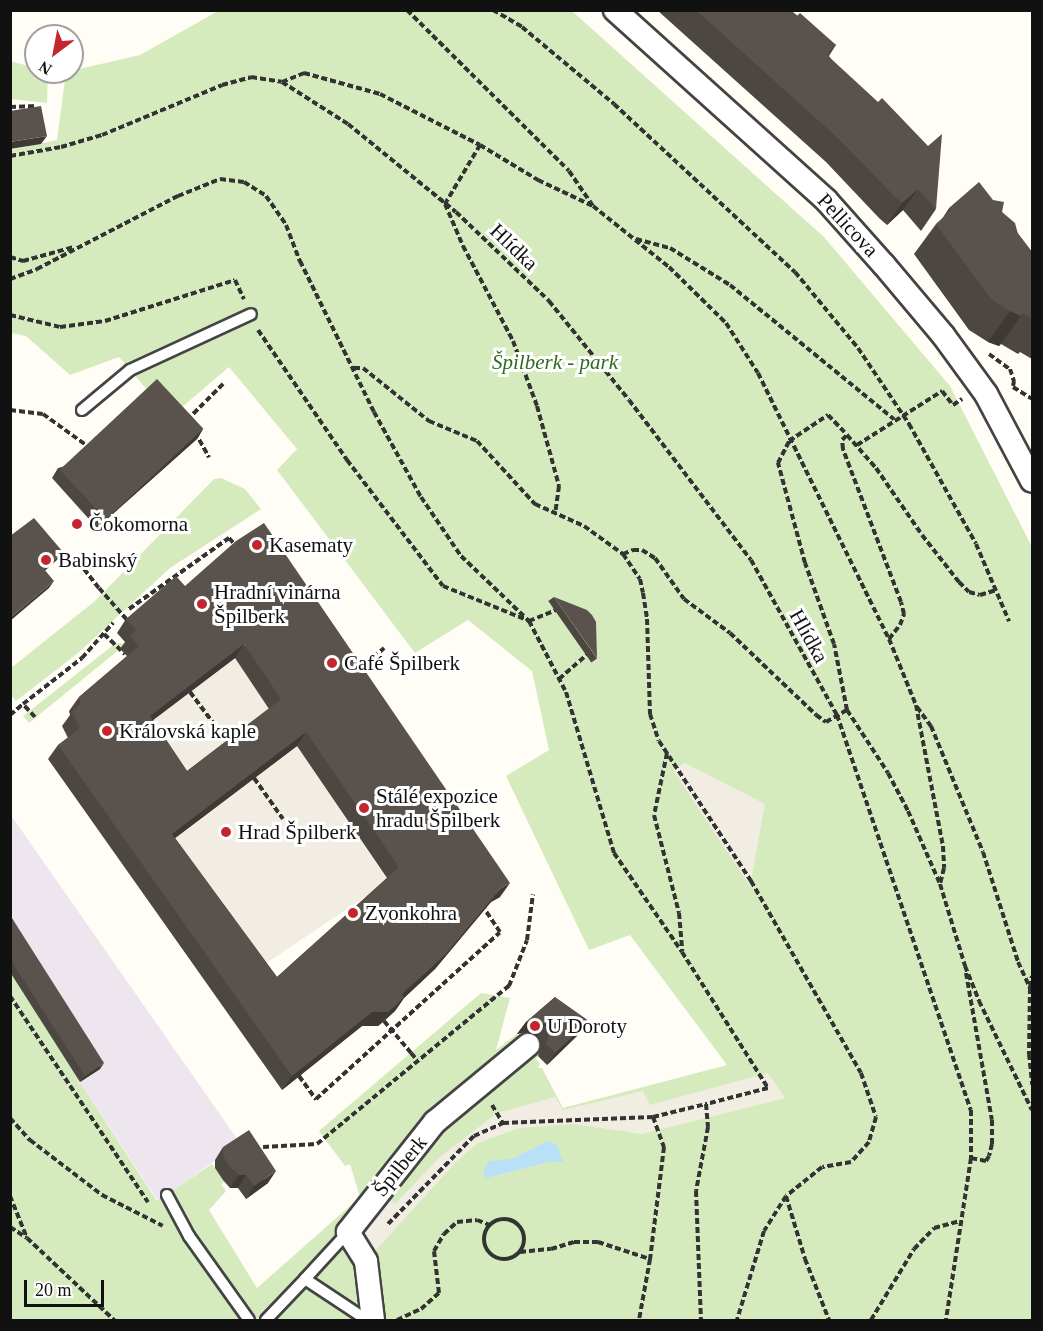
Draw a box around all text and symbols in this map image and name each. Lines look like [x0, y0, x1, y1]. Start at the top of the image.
north arrow [24, 24, 84, 84]
text: N [36, 58, 55, 78]
street label: Pellicova [812, 188, 884, 262]
street label: Hlídka [485, 218, 543, 276]
park label: Špilberk - park [492, 349, 618, 375]
place label: Čokomorna [89, 511, 188, 537]
marker: Čokomorna [70, 517, 84, 531]
place label: Kasematy [269, 532, 353, 558]
marker: Kasematy [250, 538, 264, 552]
place label: Babinský [58, 547, 137, 573]
marker: Babinský [39, 553, 53, 567]
place label: Hradní vinárna Špilberk [214, 579, 341, 629]
marker: Hradní vinárna Špilberk [195, 597, 209, 611]
street label: Hlídka [784, 605, 834, 667]
place label: Café Špilberk [344, 650, 460, 676]
marker: Café Špilberk [325, 656, 339, 670]
place label: Královská kaple [119, 718, 256, 744]
marker: Královská kaple [100, 724, 114, 738]
place label: Stálé expozice hradu Špilberk [376, 783, 500, 833]
marker: Stálé expozice hradu Špilberk [357, 801, 371, 815]
place label: Hrad Špilberk [238, 819, 356, 845]
marker: Hrad Špilberk [219, 825, 233, 839]
place label: Zvonkohra [365, 900, 457, 926]
marker: Zvonkohra [346, 906, 360, 920]
place label: U Doroty [547, 1013, 627, 1039]
marker: U Doroty [528, 1019, 542, 1033]
street label: Špilberk [368, 1130, 432, 1202]
scale bar [27, 1268, 106, 1306]
text: 20 m [35, 1280, 72, 1300]

